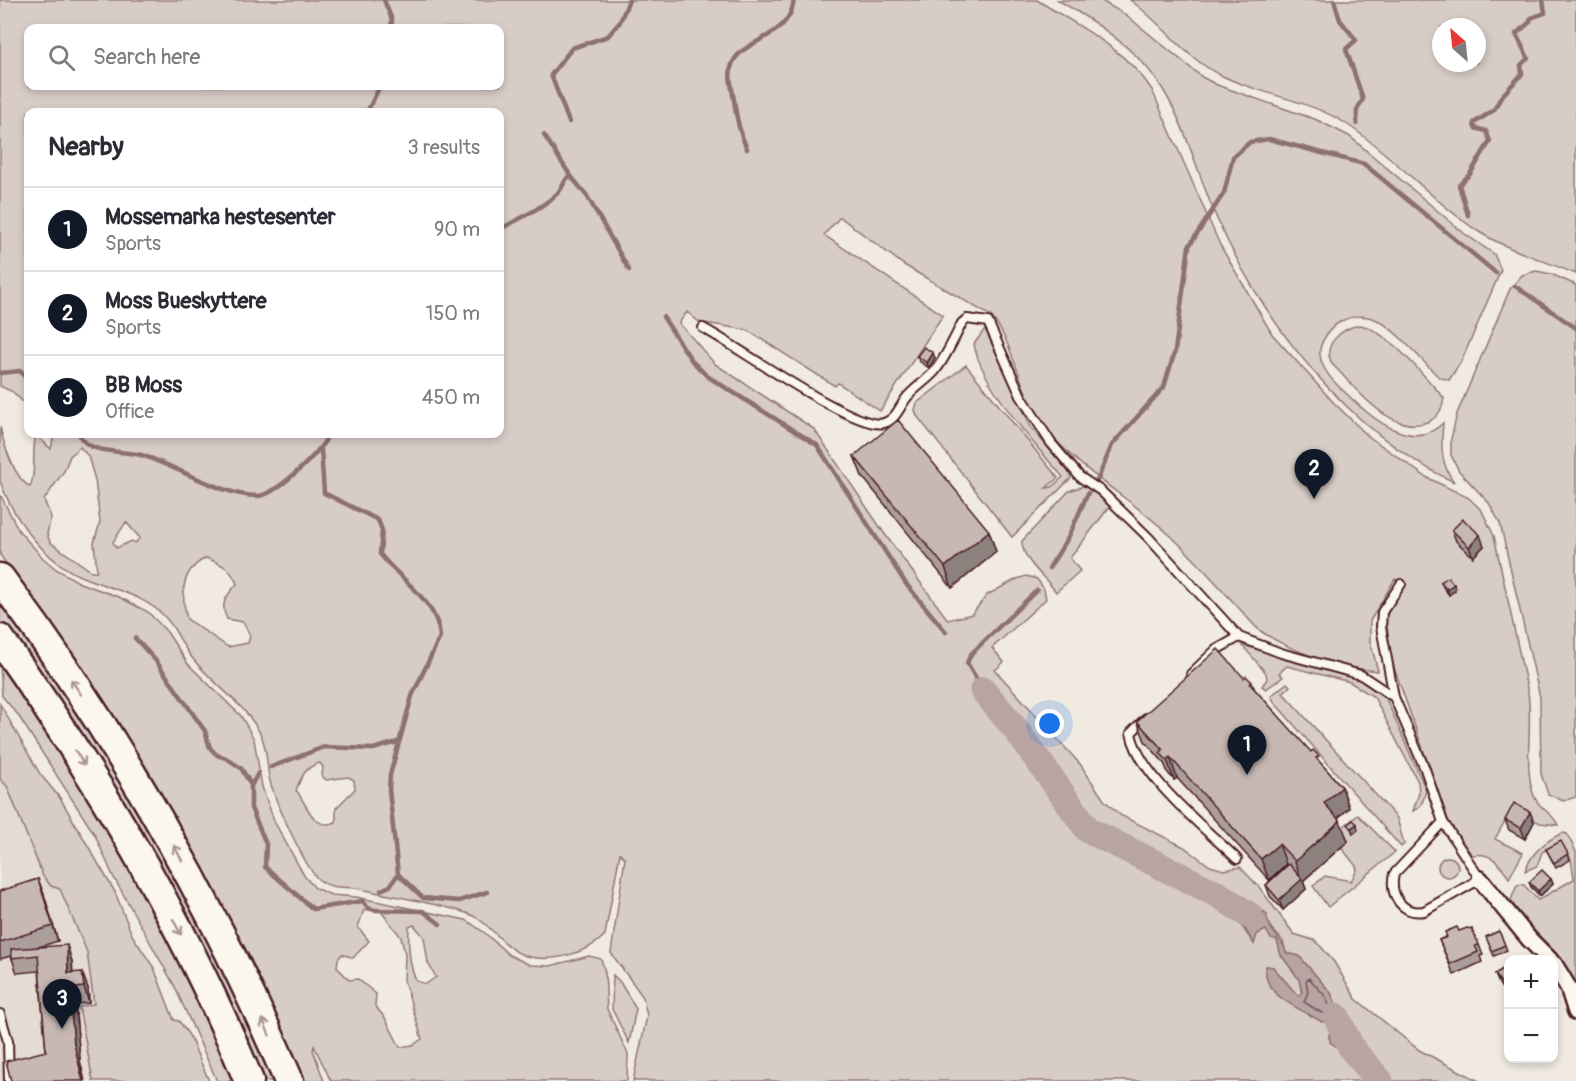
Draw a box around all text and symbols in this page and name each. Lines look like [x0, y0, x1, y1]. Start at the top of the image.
north arrow [1432, 18, 1486, 72]
search box [24, 24, 504, 90]
icon: search [45, 41, 78, 74]
text: Search here [93, 43, 200, 71]
text: Nearby [48, 131, 124, 163]
text: 3 results [408, 135, 480, 160]
text: Mossemarka hestesenter [105, 203, 336, 231]
text: 1 [64, 217, 71, 242]
text: 90 m [434, 217, 480, 242]
text: Sports [105, 231, 161, 256]
text: Moss Bueskyttere [105, 287, 267, 315]
text: 2 [62, 301, 73, 326]
text: 150 m [426, 301, 480, 326]
text: Sports [105, 315, 161, 340]
text: BB Moss [105, 371, 182, 399]
text: 3 [62, 385, 73, 410]
text: 450 m [422, 385, 480, 410]
text: Office [105, 399, 154, 424]
pin: 2 [1294, 450, 1334, 499]
one-way arrow [70, 679, 82, 696]
your location [1035, 709, 1064, 738]
pin: 1 [1228, 726, 1266, 775]
one-way arrow [73, 749, 86, 766]
one-way arrow [172, 845, 184, 862]
one-way arrow [171, 917, 183, 935]
map controls [1504, 955, 1558, 1063]
button: + [1504, 955, 1558, 1009]
pin: 3 [42, 980, 82, 1029]
button: − [1504, 1009, 1558, 1063]
one-way arrow [260, 1019, 271, 1037]

